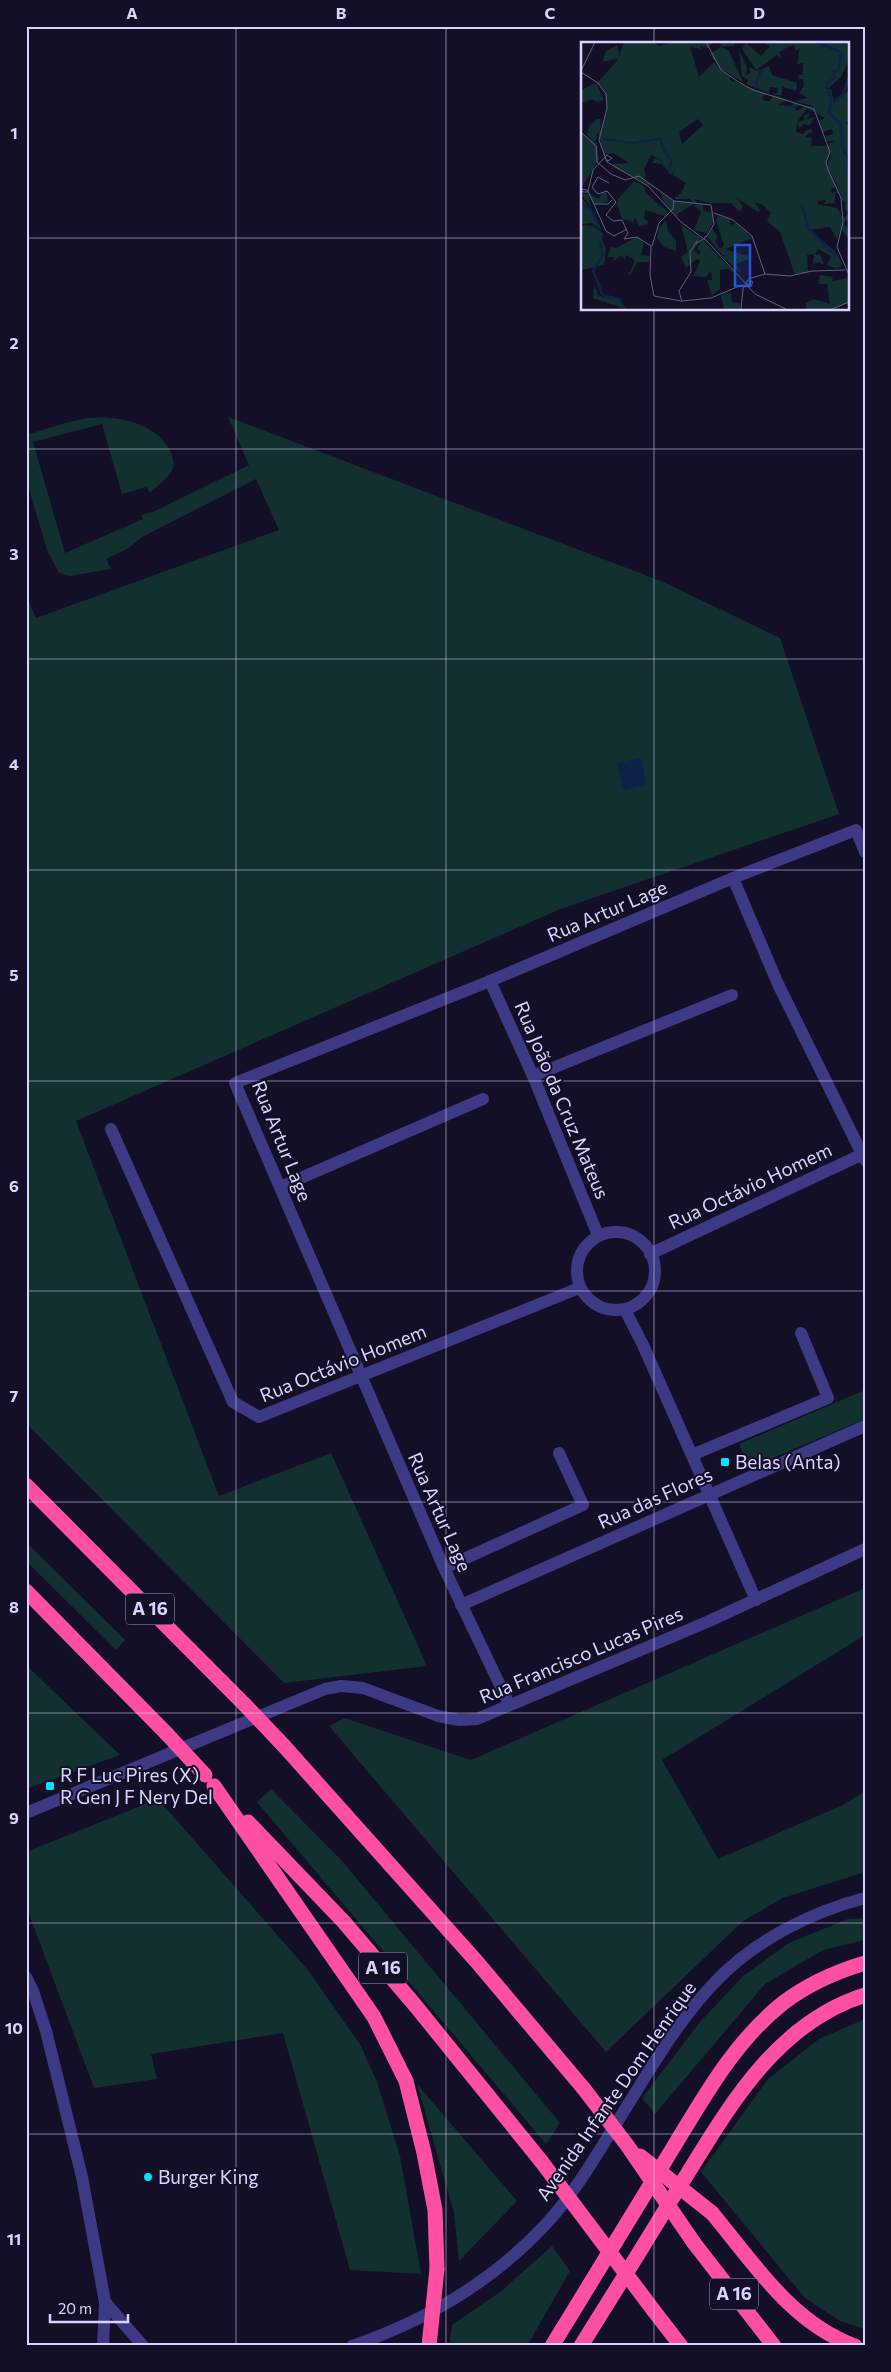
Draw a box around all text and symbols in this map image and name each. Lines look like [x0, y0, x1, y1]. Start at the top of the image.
text: A [126, 3, 138, 22]
text: B [336, 3, 347, 22]
text: C [545, 3, 556, 22]
text: D [753, 3, 765, 22]
inset map [581, 42, 848, 310]
text: 1 [10, 123, 18, 142]
text: 2 [9, 333, 19, 352]
text: 3 [9, 544, 19, 563]
text: 4 [9, 754, 19, 773]
street label: Rua Artur Lage [543, 875, 670, 946]
text: 5 [9, 965, 19, 984]
street label: Rua João da Cruz Mateus [510, 998, 615, 1202]
street label: Rua Artur Lage [248, 1077, 317, 1205]
street label: Rua Octávio Homem [664, 1138, 835, 1233]
text: 6 [9, 1176, 19, 1195]
street label: Rua Octávio Homem [256, 1319, 429, 1406]
text: 7 [10, 1386, 19, 1405]
street label: Rua Artur Lage [404, 1449, 477, 1575]
place label: Belas (Anta) [735, 1450, 841, 1473]
marker: Belas (Anta) [719, 1456, 731, 1468]
street label: Rua das Flores [594, 1462, 716, 1533]
road number: A 16 [126, 1594, 174, 1625]
text: 8 [9, 1597, 19, 1616]
street label: Rua Francisco Lucas Pires [476, 1601, 686, 1708]
place label: R F Luc Pires (X) R Gen J F Nery Del [60, 1763, 213, 1808]
marker: R F Luc Pires (X) R Gen J F Nery Del [44, 1780, 56, 1792]
text: 9 [9, 1808, 19, 1827]
road number: A 16 [359, 1952, 407, 1984]
street label: Avenida Infante Dom Henrique [531, 1977, 700, 2205]
text: 10 [5, 2018, 23, 2037]
place label: Burger King [158, 2165, 259, 2188]
marker: Burger King [142, 2171, 154, 2183]
text: 11 [7, 2229, 21, 2248]
road number: A 16 [710, 2278, 758, 2310]
scale bar [50, 2292, 128, 2324]
text: 20 m [58, 2299, 92, 2317]

